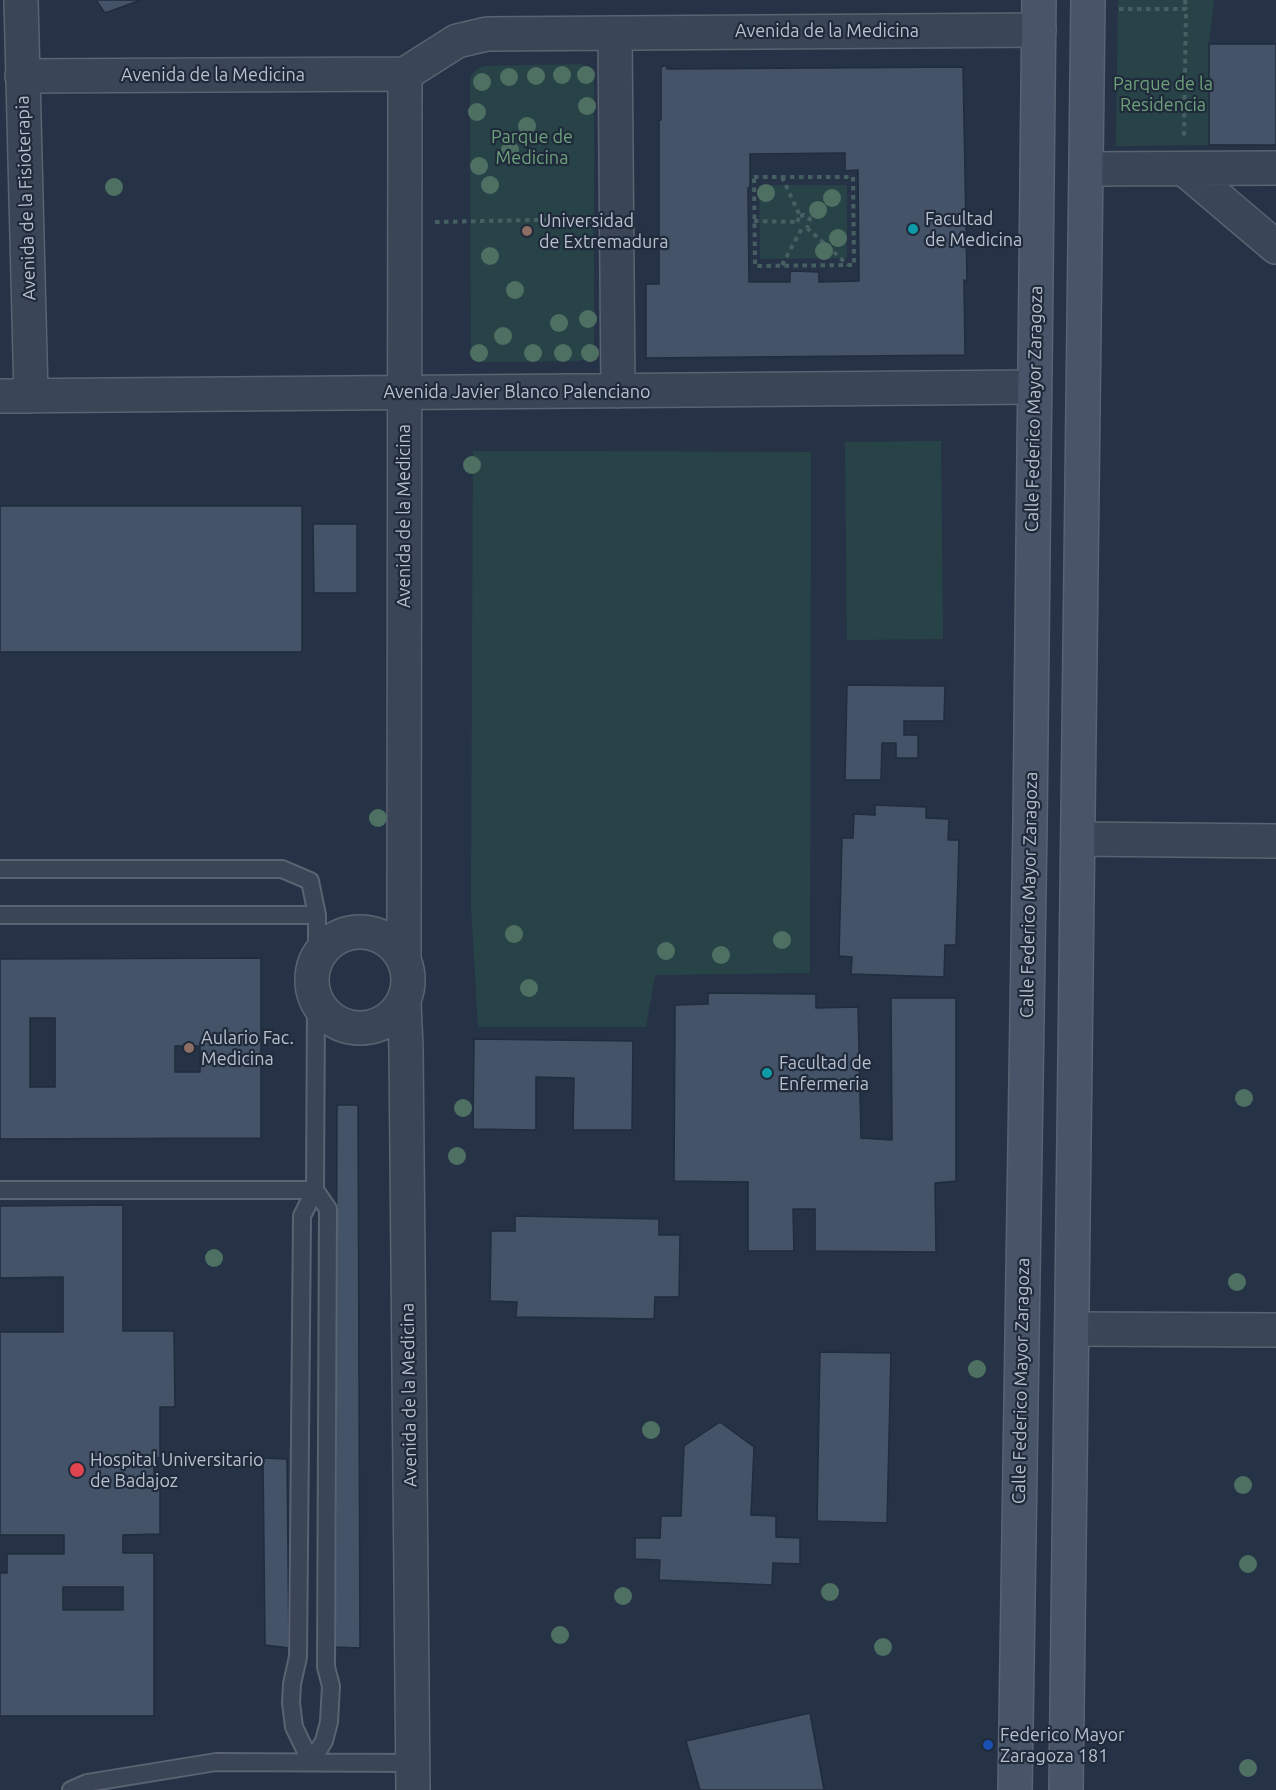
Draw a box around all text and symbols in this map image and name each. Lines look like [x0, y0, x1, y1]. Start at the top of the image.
street label: Avenida de la Medicina [735, 20, 919, 42]
street label: Avenida de la Medicina [121, 64, 305, 86]
park label: Parque de la Residencia [1113, 73, 1213, 116]
street label: Avenida de la Fisioterapia [12, 95, 40, 301]
park label: Parque de Medicina [491, 126, 573, 168]
place label: Facultad de Medicina [925, 208, 1022, 250]
place label: Universidad de Extremadura [539, 210, 668, 252]
marker: Facultad de Medicina [906, 222, 920, 236]
marker: Universidad de Extremadura [520, 224, 534, 238]
street label: Calle Federico Mayor Zaragoza [1021, 286, 1047, 532]
street label: Avenida Javier Blanco Palenciano [383, 381, 651, 403]
street label: Avenida de la Medicina [393, 424, 415, 608]
street label: Calle Federico Mayor Zaragoza [1016, 772, 1042, 1018]
place label: Aulario Fac. Medicina [201, 1027, 294, 1070]
marker: Aulario Fac. Medicina [182, 1041, 196, 1055]
place label: Facultad de Enfermeria [779, 1052, 872, 1094]
marker: Facultad de Enfermeria [760, 1066, 774, 1080]
street label: Calle Federico Mayor Zaragoza [1008, 1258, 1034, 1504]
street label: Avenida de la Medicina [397, 1303, 421, 1487]
place label: Hospital Universitario de Badajoz [90, 1449, 264, 1492]
marker: Hospital Universitario de Badajoz [68, 1461, 86, 1479]
place label: Federico Mayor Zaragoza 181 [1000, 1724, 1125, 1766]
marker: Federico Mayor Zaragoza 181 [981, 1738, 995, 1752]

